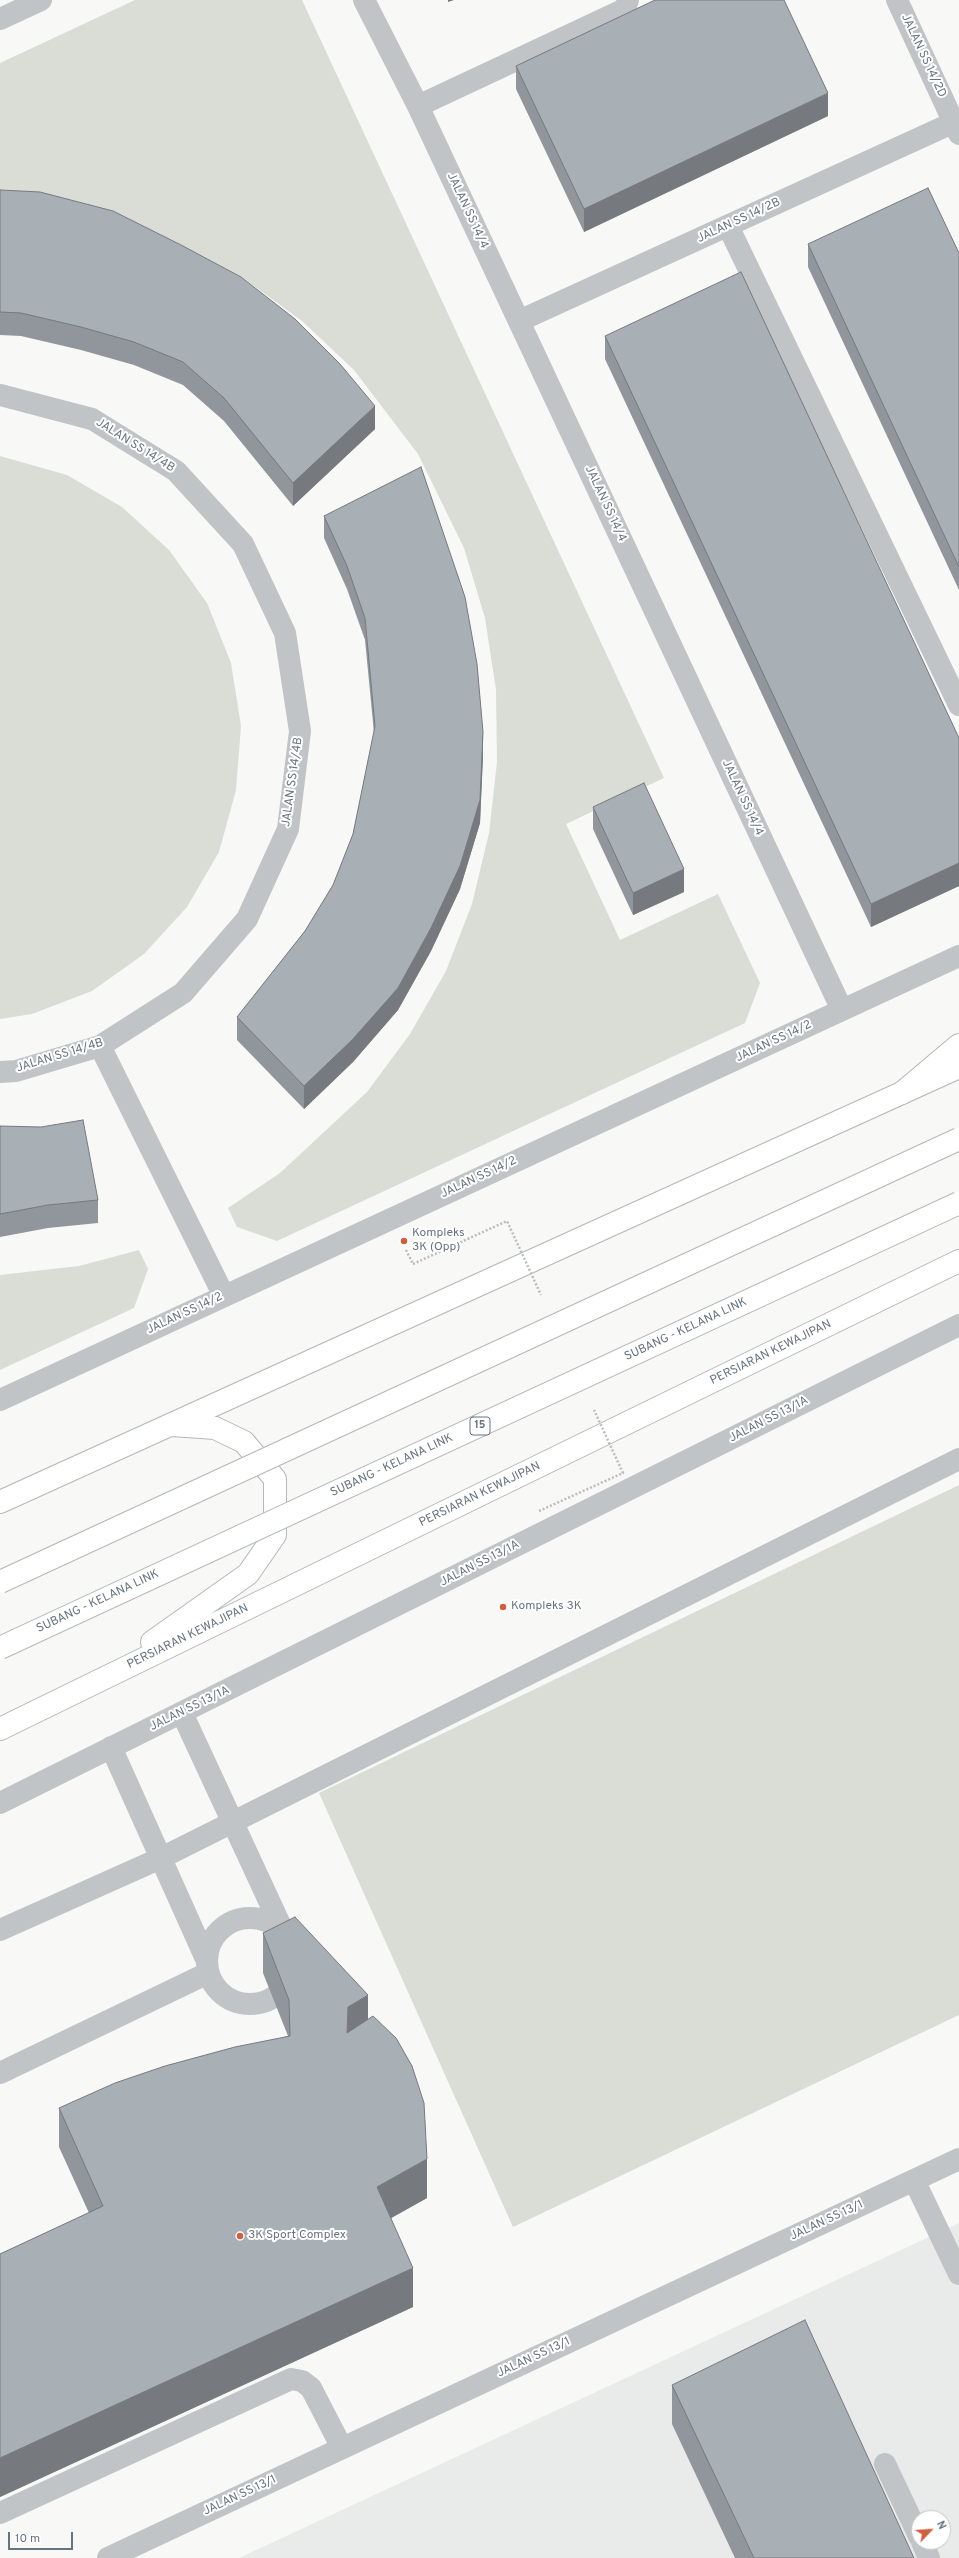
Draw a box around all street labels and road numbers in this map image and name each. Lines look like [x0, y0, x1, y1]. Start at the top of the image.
street label: JALAN SS 14/2D [897, 12, 949, 100]
street label: JALAN SS 14/4 [443, 171, 491, 251]
street label: JALAN SS 14/2B [695, 195, 783, 247]
street label: JALAN SS 14/4B [93, 416, 177, 476]
street label: JALAN SS 14/4 [581, 464, 629, 544]
street label: JALAN SS 14/4B [280, 736, 306, 828]
street label: JALAN SS 14/4 [718, 758, 766, 838]
street label: JALAN SS 14/2 [734, 1018, 814, 1066]
street label: JALAN SS 14/4B [15, 1036, 105, 1076]
street label: JALAN SS 14/2 [439, 1154, 519, 1202]
street label: JALAN SS 14/2 [145, 1290, 225, 1338]
street label: SUBANG - KELANA LINK [622, 1295, 750, 1365]
street label: PERSIARAN KEWAJIPAN [708, 1317, 834, 1389]
street label: JALAN SS 13/1A [727, 1394, 811, 1446]
road number: 15 [470, 1417, 490, 1435]
street label: SUBANG - KELANA LINK [328, 1431, 456, 1501]
street label: PERSIARAN KEWAJIPAN [417, 1459, 543, 1531]
street label: JALAN SS 13/1A [438, 1538, 522, 1590]
street label: SUBANG - KELANA LINK [34, 1567, 162, 1637]
street label: PERSIARAN KEWAJIPAN [125, 1601, 251, 1673]
street label: JALAN SS 13/1A [148, 1683, 232, 1735]
street label: JALAN SS 13/1 [788, 2198, 866, 2244]
street label: JALAN SS 13/1 [495, 2335, 573, 2381]
street label: JALAN SS 13/1 [201, 2473, 279, 2519]

